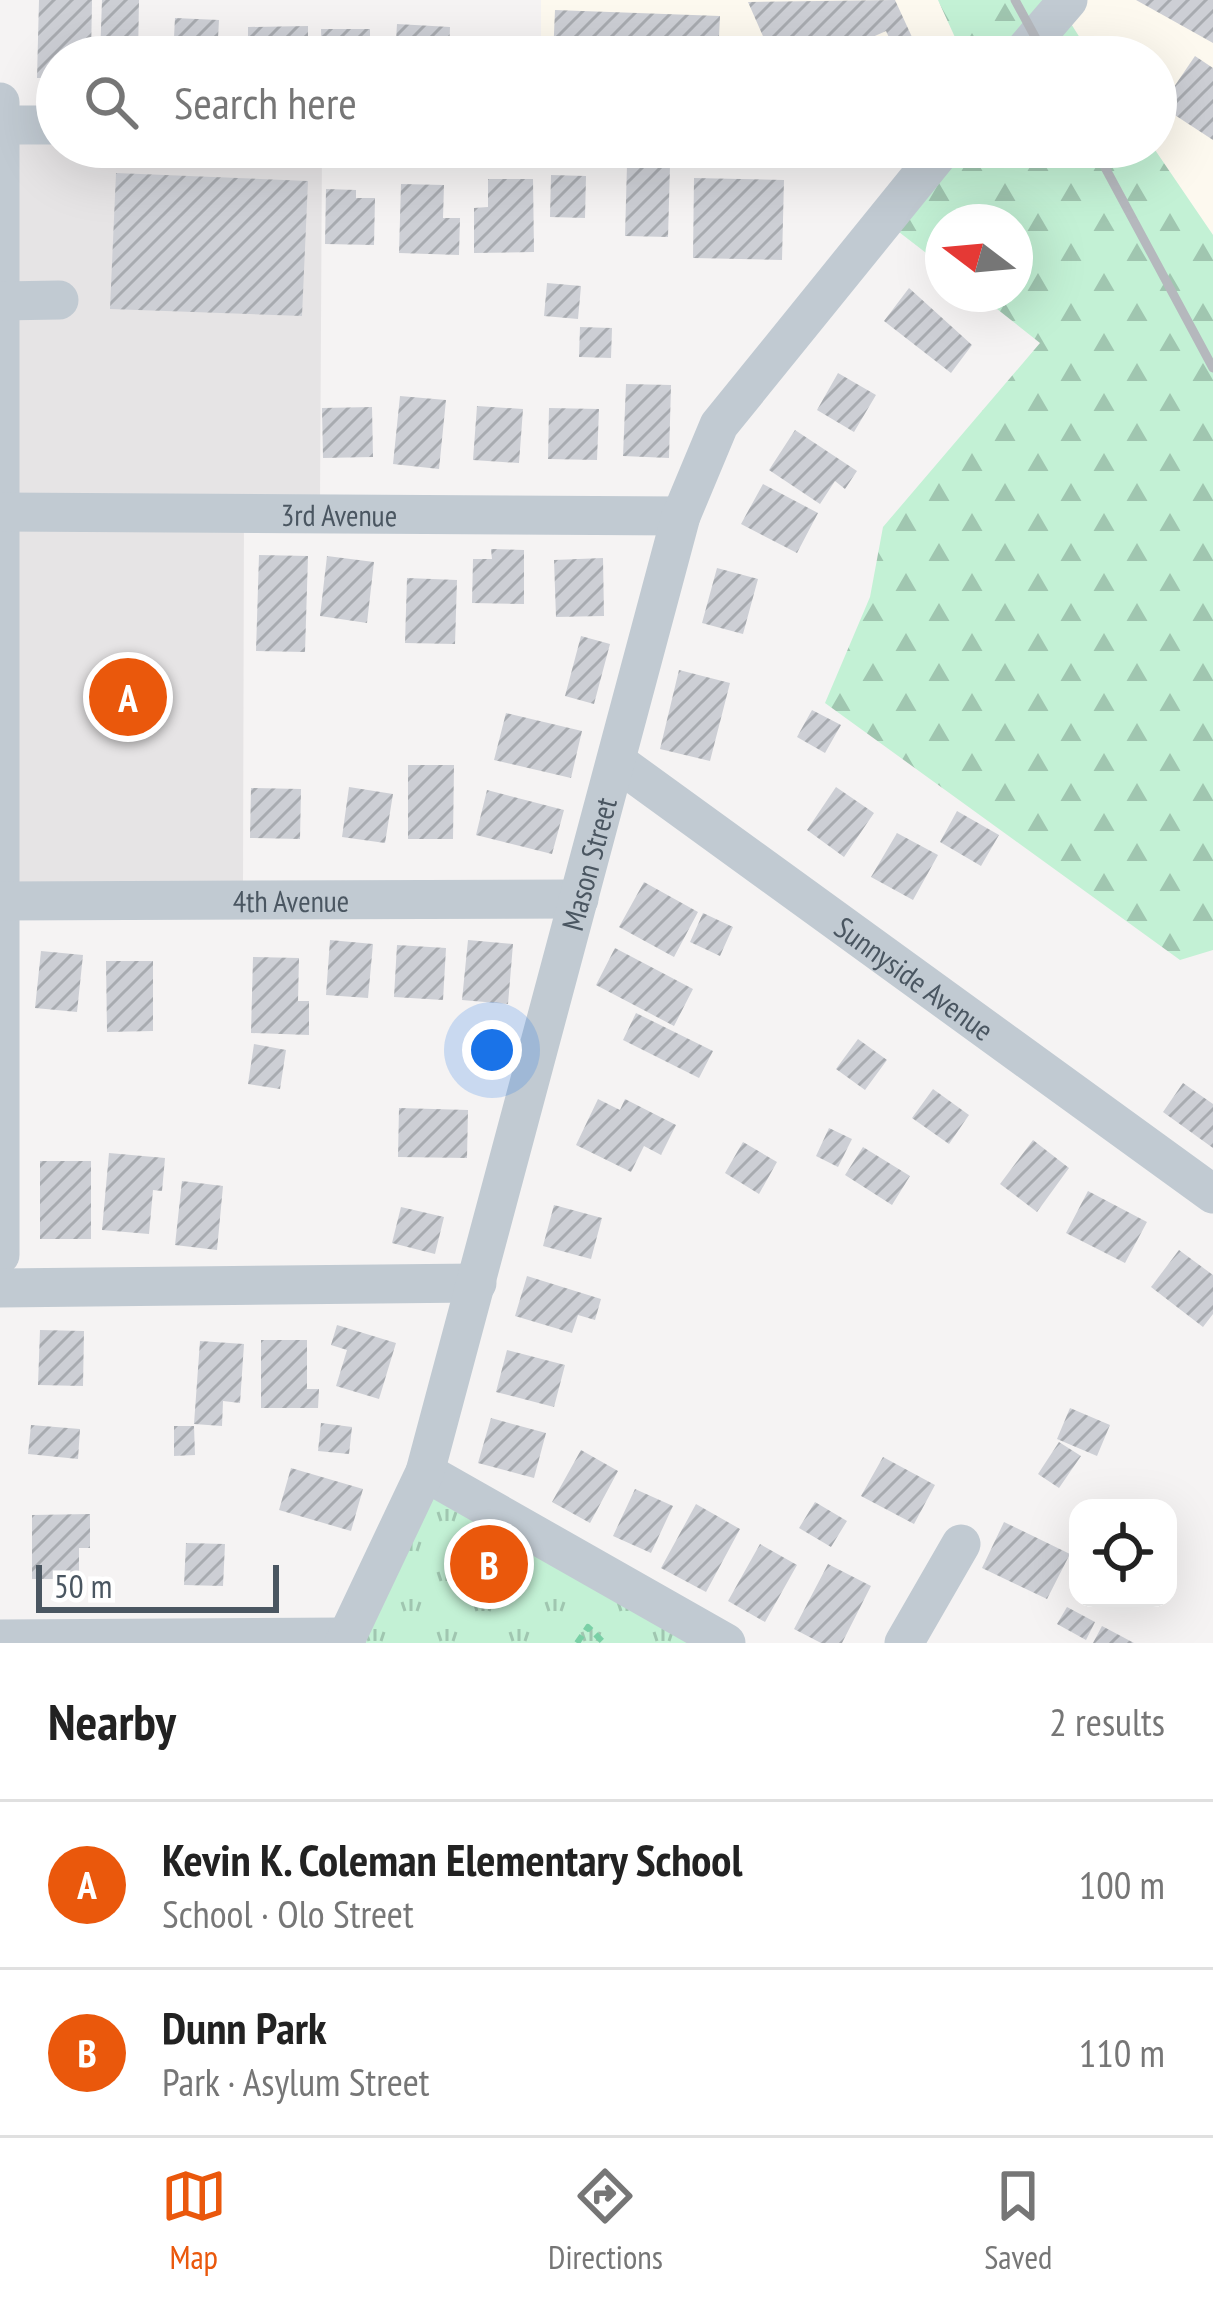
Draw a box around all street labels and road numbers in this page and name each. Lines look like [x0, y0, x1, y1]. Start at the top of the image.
street label: 3rd Avenue [281, 494, 397, 534]
street label: Mason Street [551, 792, 625, 934]
street label: 4th Avenue [233, 880, 349, 920]
street label: Sunnyside Avenue [828, 907, 1002, 1048]

